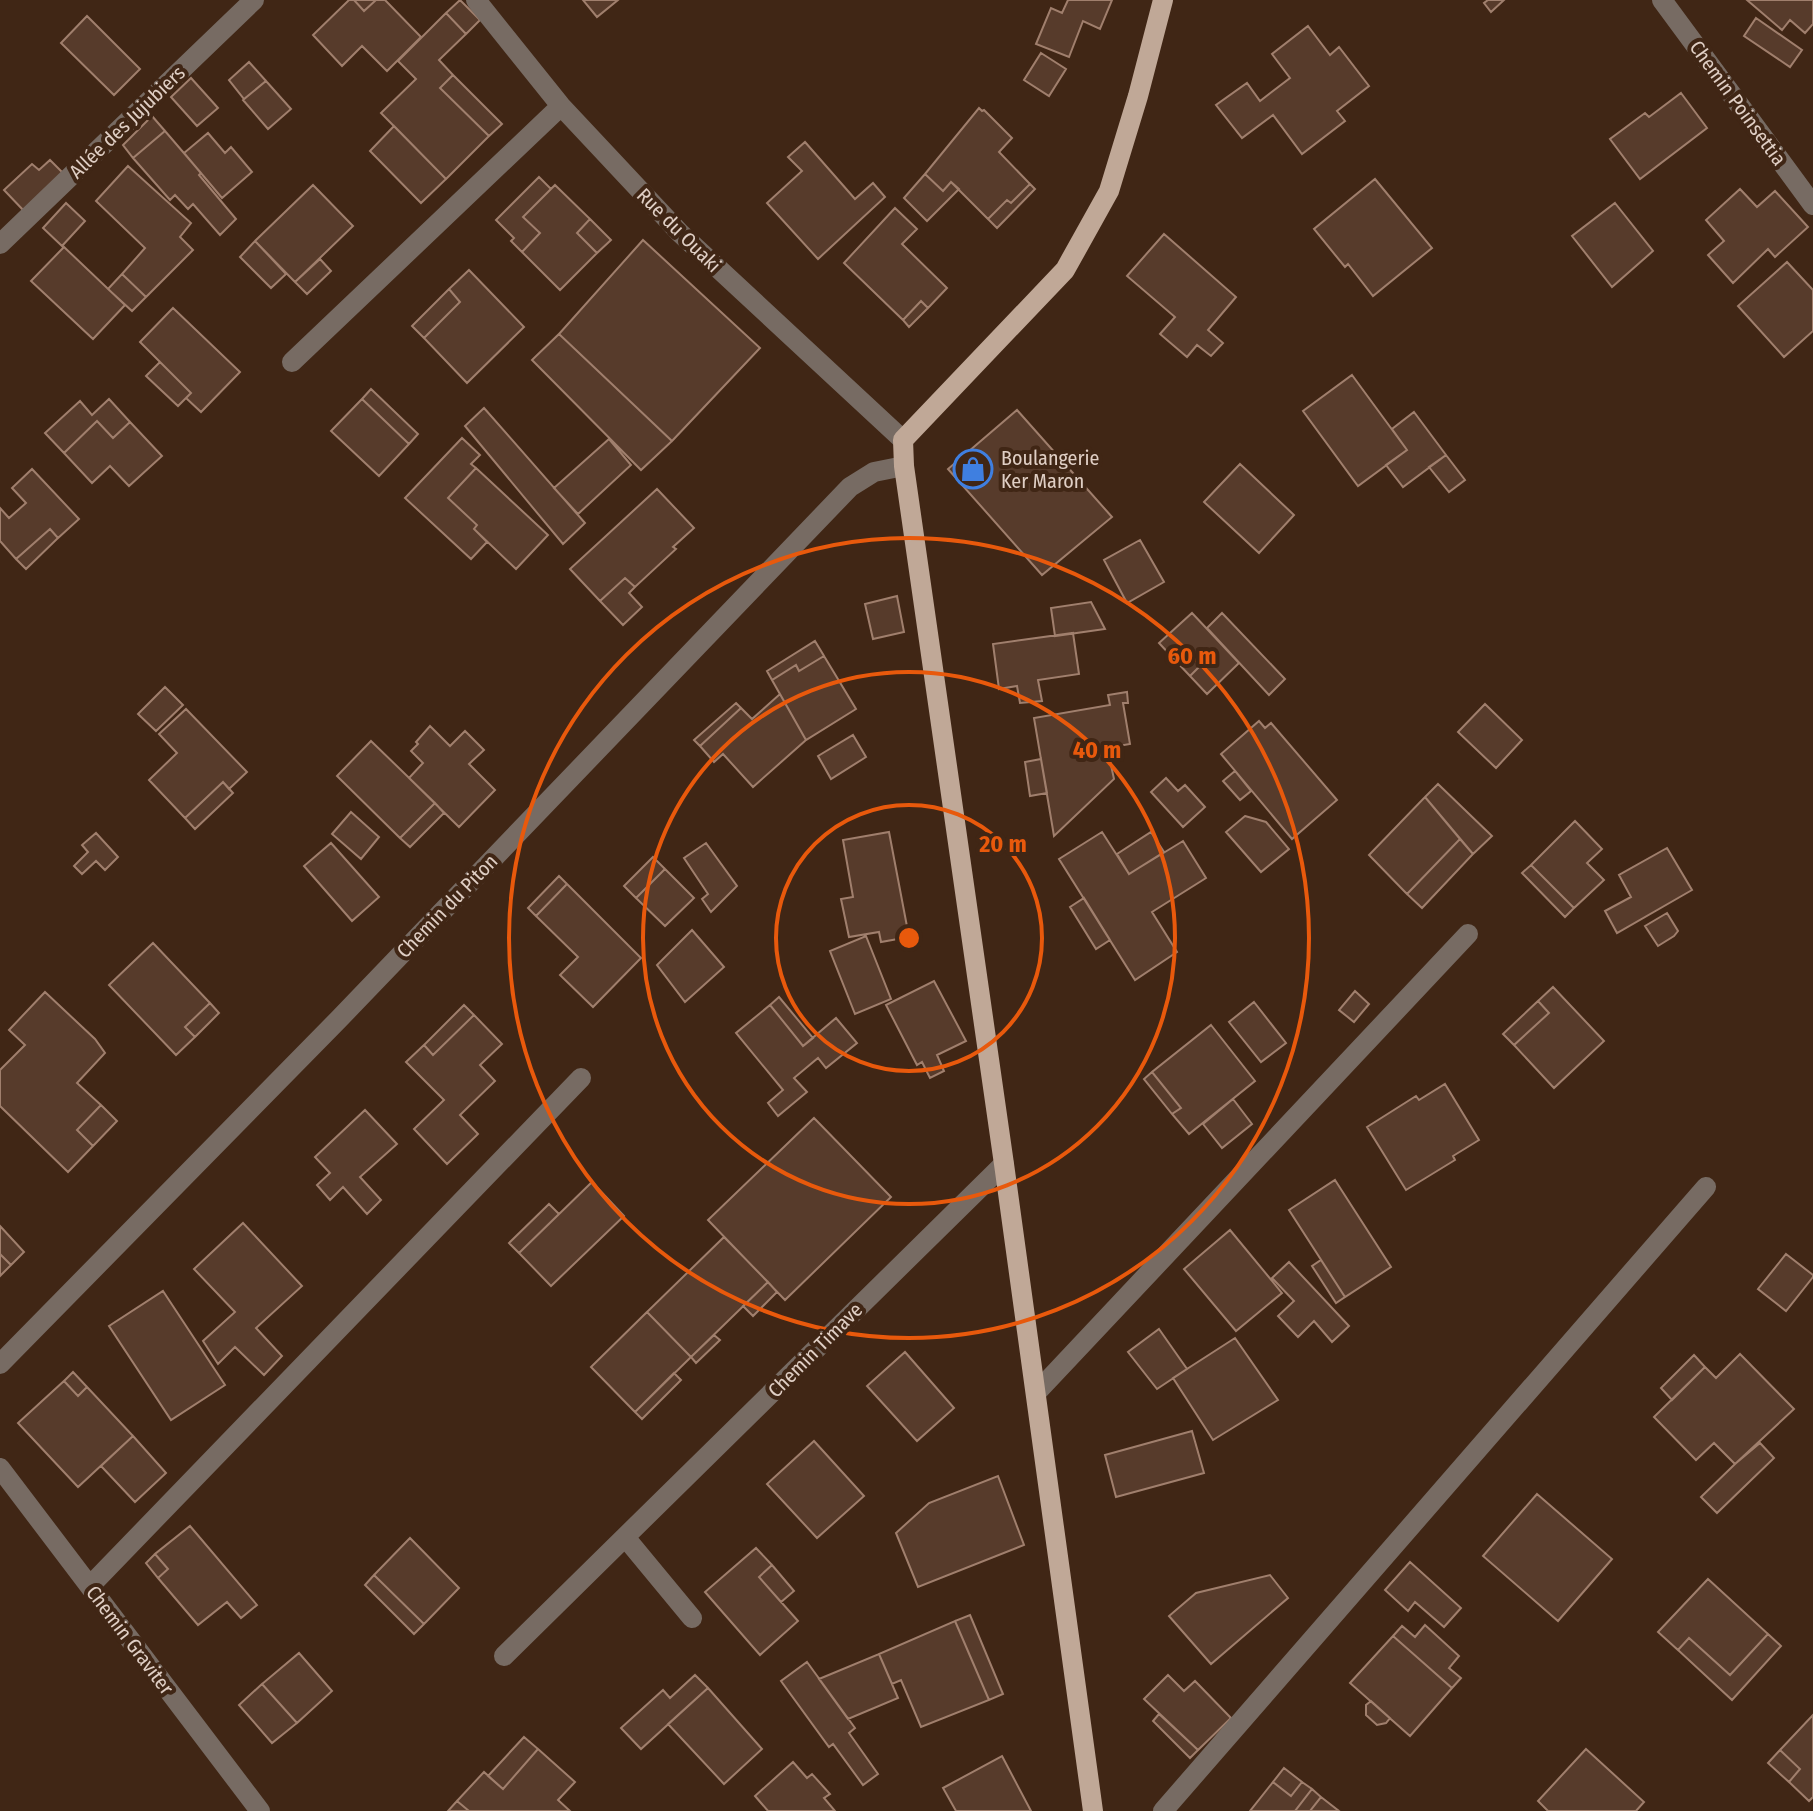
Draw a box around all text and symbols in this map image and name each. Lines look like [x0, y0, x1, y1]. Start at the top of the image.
street label: Chemin Poinsettia [1685, 36, 1791, 170]
street label: Allée des Jujubiers [64, 61, 190, 183]
street label: Rue du Ouaki [632, 183, 726, 277]
place label: Boulangerie Ker Maron [1001, 446, 1099, 493]
shop icon: Boulangerie Ker Maron [952, 448, 994, 490]
text: 60 m [1168, 642, 1216, 670]
text: 40 m [1073, 736, 1121, 764]
text: 20 m [978, 830, 1027, 858]
street label: Chemin du Piton [392, 849, 502, 963]
centre of rings [895, 924, 923, 952]
street label: Chemin Timave [763, 1298, 867, 1402]
street label: Chemin Graviter [81, 1581, 179, 1699]

